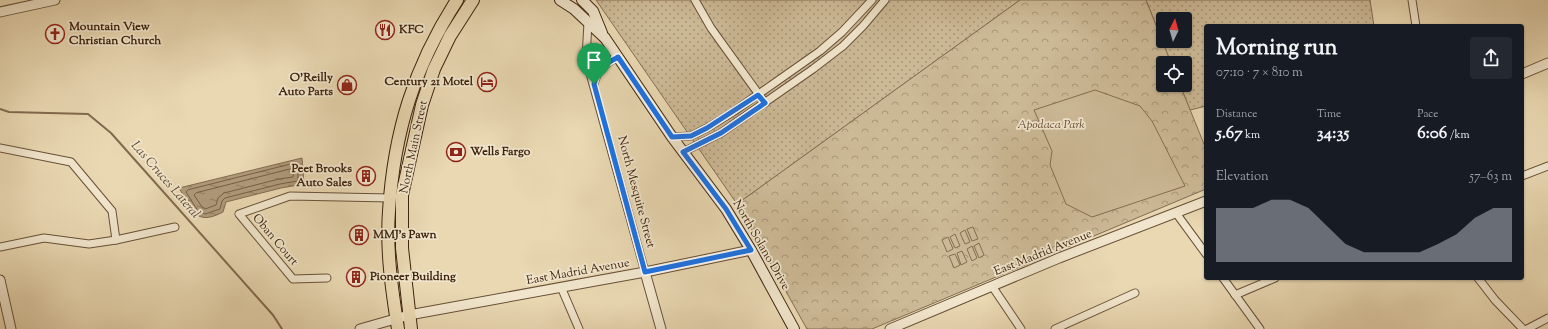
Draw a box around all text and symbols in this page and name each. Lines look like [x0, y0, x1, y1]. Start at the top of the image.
north arrow [1156, 12, 1192, 48]
map controls [1156, 12, 1192, 92]
place label: Mountain View Christian Church [68, 18, 162, 50]
restaurant icon: KFC [374, 19, 396, 41]
place label: KFC [398, 21, 424, 39]
church icon: Mountain View Christian Church [44, 23, 66, 45]
text: Morning run [1216, 33, 1338, 65]
button: share [1470, 37, 1512, 79]
pin [577, 43, 611, 84]
icon: arrive [583, 49, 605, 71]
button: locate [1156, 56, 1192, 92]
text: 07:10 · 7 × 810 m [1216, 64, 1303, 82]
place label: O'Reilly Auto Parts [277, 69, 333, 101]
hotel icon: Century 21 Motel [476, 71, 498, 93]
place label: Century 21 Motel [384, 73, 474, 91]
shop icon: O'Reilly Auto Parts [336, 74, 358, 96]
street label: North Main Street [395, 99, 433, 195]
text: Distance [1216, 106, 1257, 122]
text: Time [1317, 106, 1341, 122]
text: Pace [1417, 106, 1438, 122]
park label: Apodaca Park [1017, 116, 1085, 134]
text: 5.67 [1216, 122, 1243, 146]
text: 34:35 [1317, 122, 1349, 146]
text: 6:06 [1417, 122, 1447, 146]
text: km [1243, 127, 1260, 143]
text: /km [1447, 127, 1470, 143]
street label: North Mesquite Street [612, 134, 660, 250]
water label: Las Cruces Lateral [126, 137, 204, 223]
bank icon: Wells Fargo [445, 141, 467, 163]
place label: Wells Fargo [469, 143, 531, 161]
place label: Peet Brooks Auto Sales [291, 160, 352, 192]
building icon: Peet Brooks Auto Sales [355, 165, 377, 187]
text: Elevation [1216, 168, 1269, 186]
text: 57–63 m [1470, 168, 1512, 186]
street label: North Solano Drive [728, 196, 794, 294]
street label: Oban Court [248, 210, 302, 270]
building icon: MMJ's Pawn [348, 224, 370, 246]
street label: East Madrid Avenue [991, 225, 1095, 281]
place label: MMJ's Pawn [372, 226, 438, 244]
street label: East Madrid Avenue [525, 254, 631, 290]
building icon: Pioneer Building [345, 266, 367, 288]
place label: Pioneer Building [369, 268, 456, 286]

